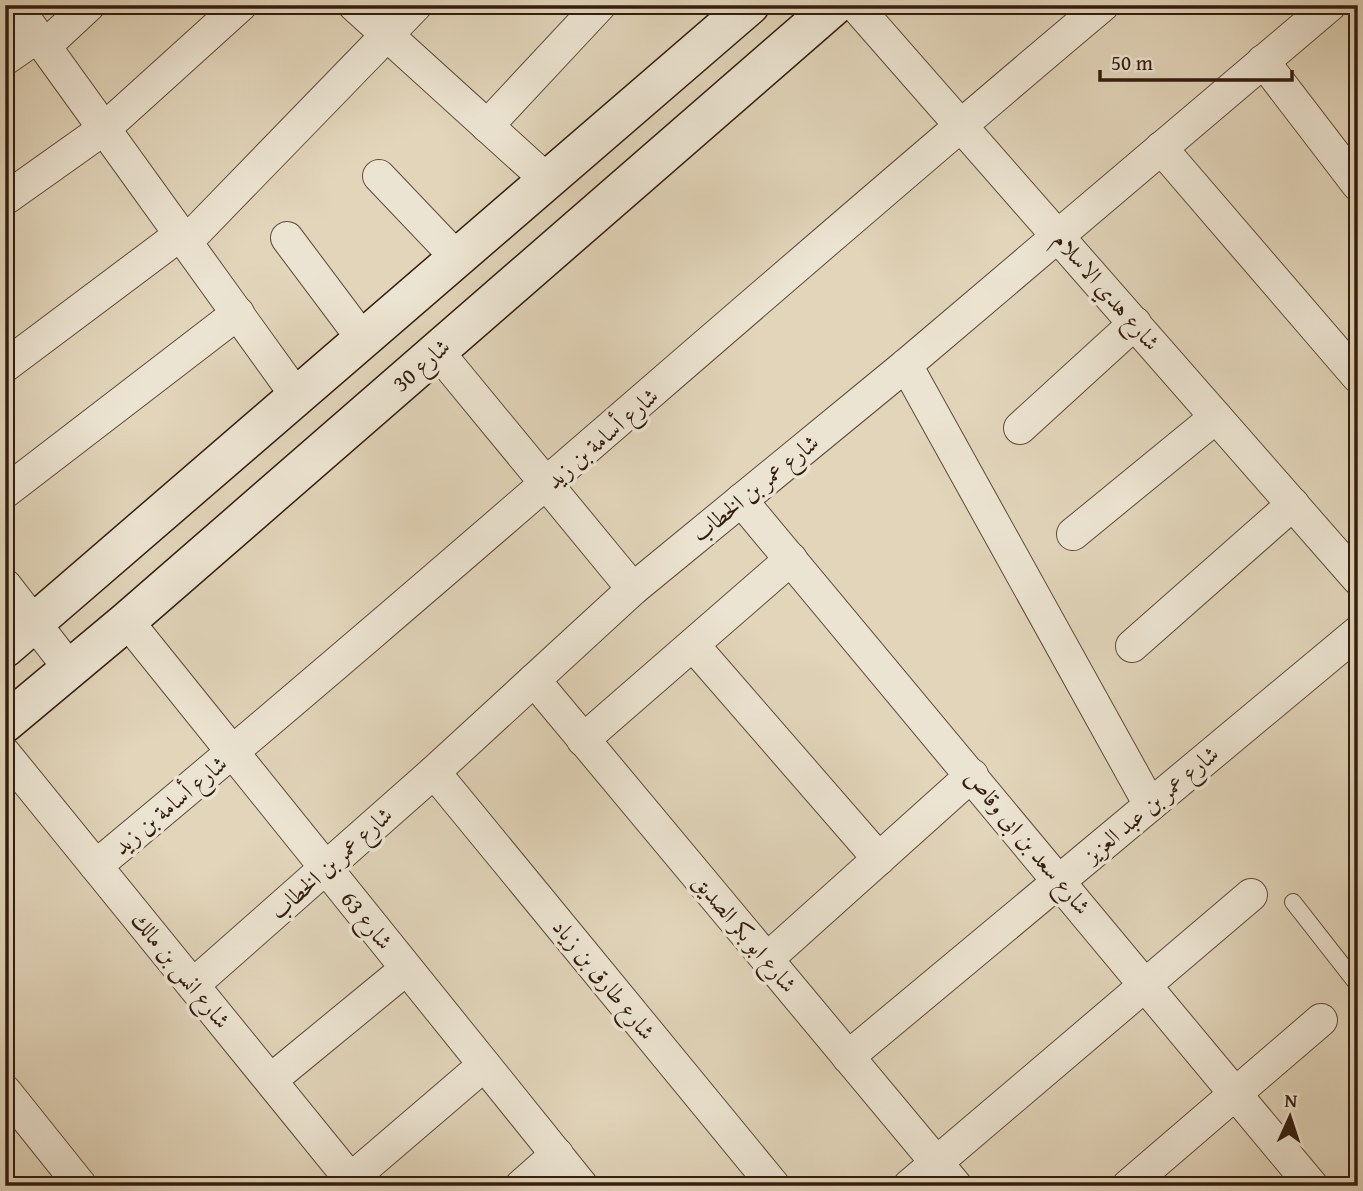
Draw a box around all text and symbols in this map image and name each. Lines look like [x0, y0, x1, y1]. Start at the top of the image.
scale bar [1100, 38, 1293, 82]
text: 50 m [1111, 47, 1153, 78]
street label: شارع هدي الاسلام [1043, 224, 1168, 360]
street label: شارع 30 [385, 330, 459, 402]
street label: شارع أسامة بن زيد [538, 379, 668, 499]
street label: شارع عمر بن الخطاب [684, 426, 828, 552]
street label: شارع عمر بن عبد العزيز [1075, 737, 1228, 874]
street label: شارع أسامة بن زيد [106, 747, 236, 865]
street label: شارع سعد بن ابى وقاص [955, 762, 1099, 924]
street label: شارع عمر بن الخطاب [262, 798, 402, 930]
street label: شارع ابو بكر الصديق [683, 866, 805, 1002]
street label: شارع 63 [330, 883, 401, 959]
street label: شارع انس بن مالك [121, 904, 239, 1038]
street label: شارع طارق بن زياد [542, 911, 664, 1049]
north arrow [1254, 1082, 1324, 1152]
text: N [1284, 1086, 1298, 1114]

